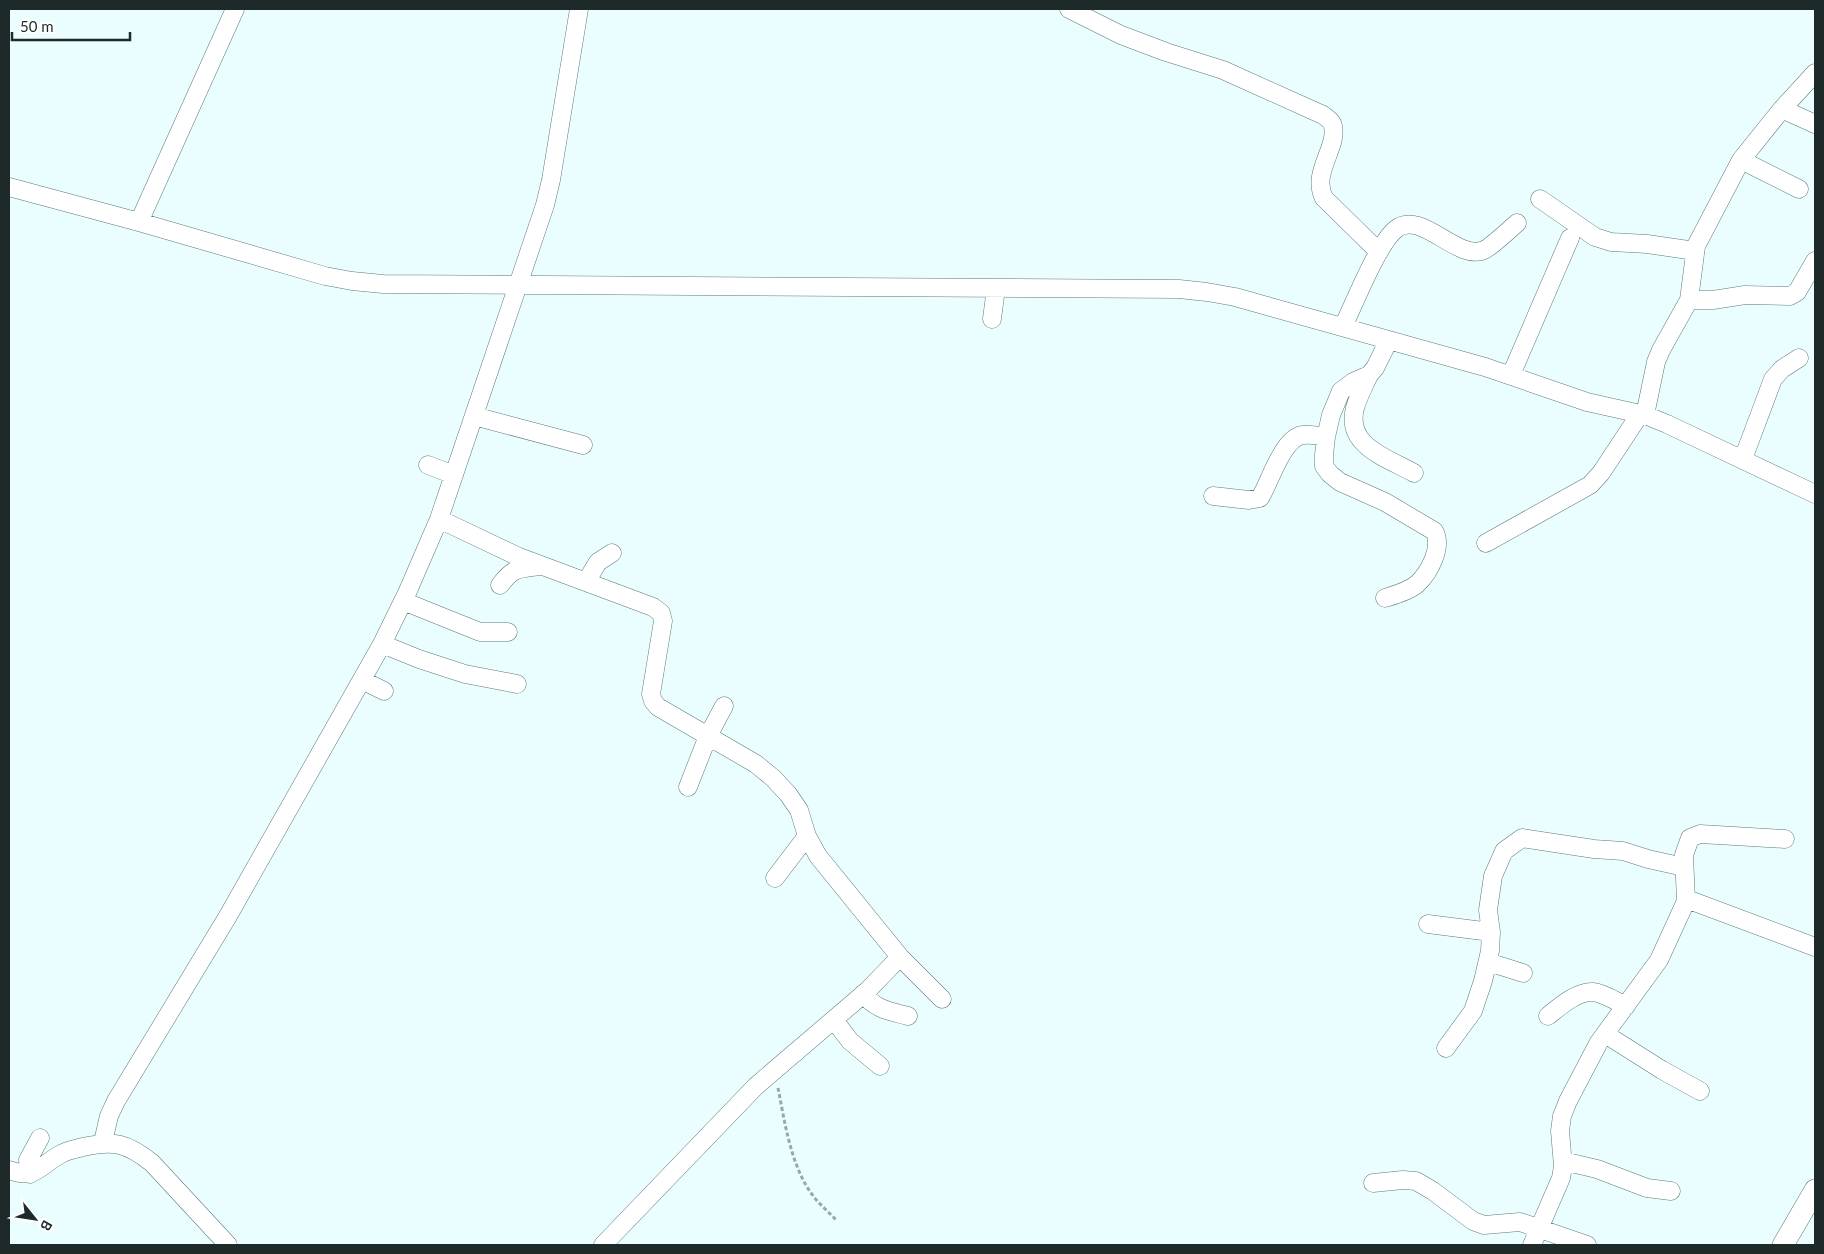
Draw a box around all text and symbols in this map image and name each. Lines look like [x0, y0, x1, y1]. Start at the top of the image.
scale bar [12, 10, 130, 42]
text: 50 m [20, 17, 54, 35]
north arrow [10, 1194, 60, 1244]
text: B [37, 1218, 56, 1234]

